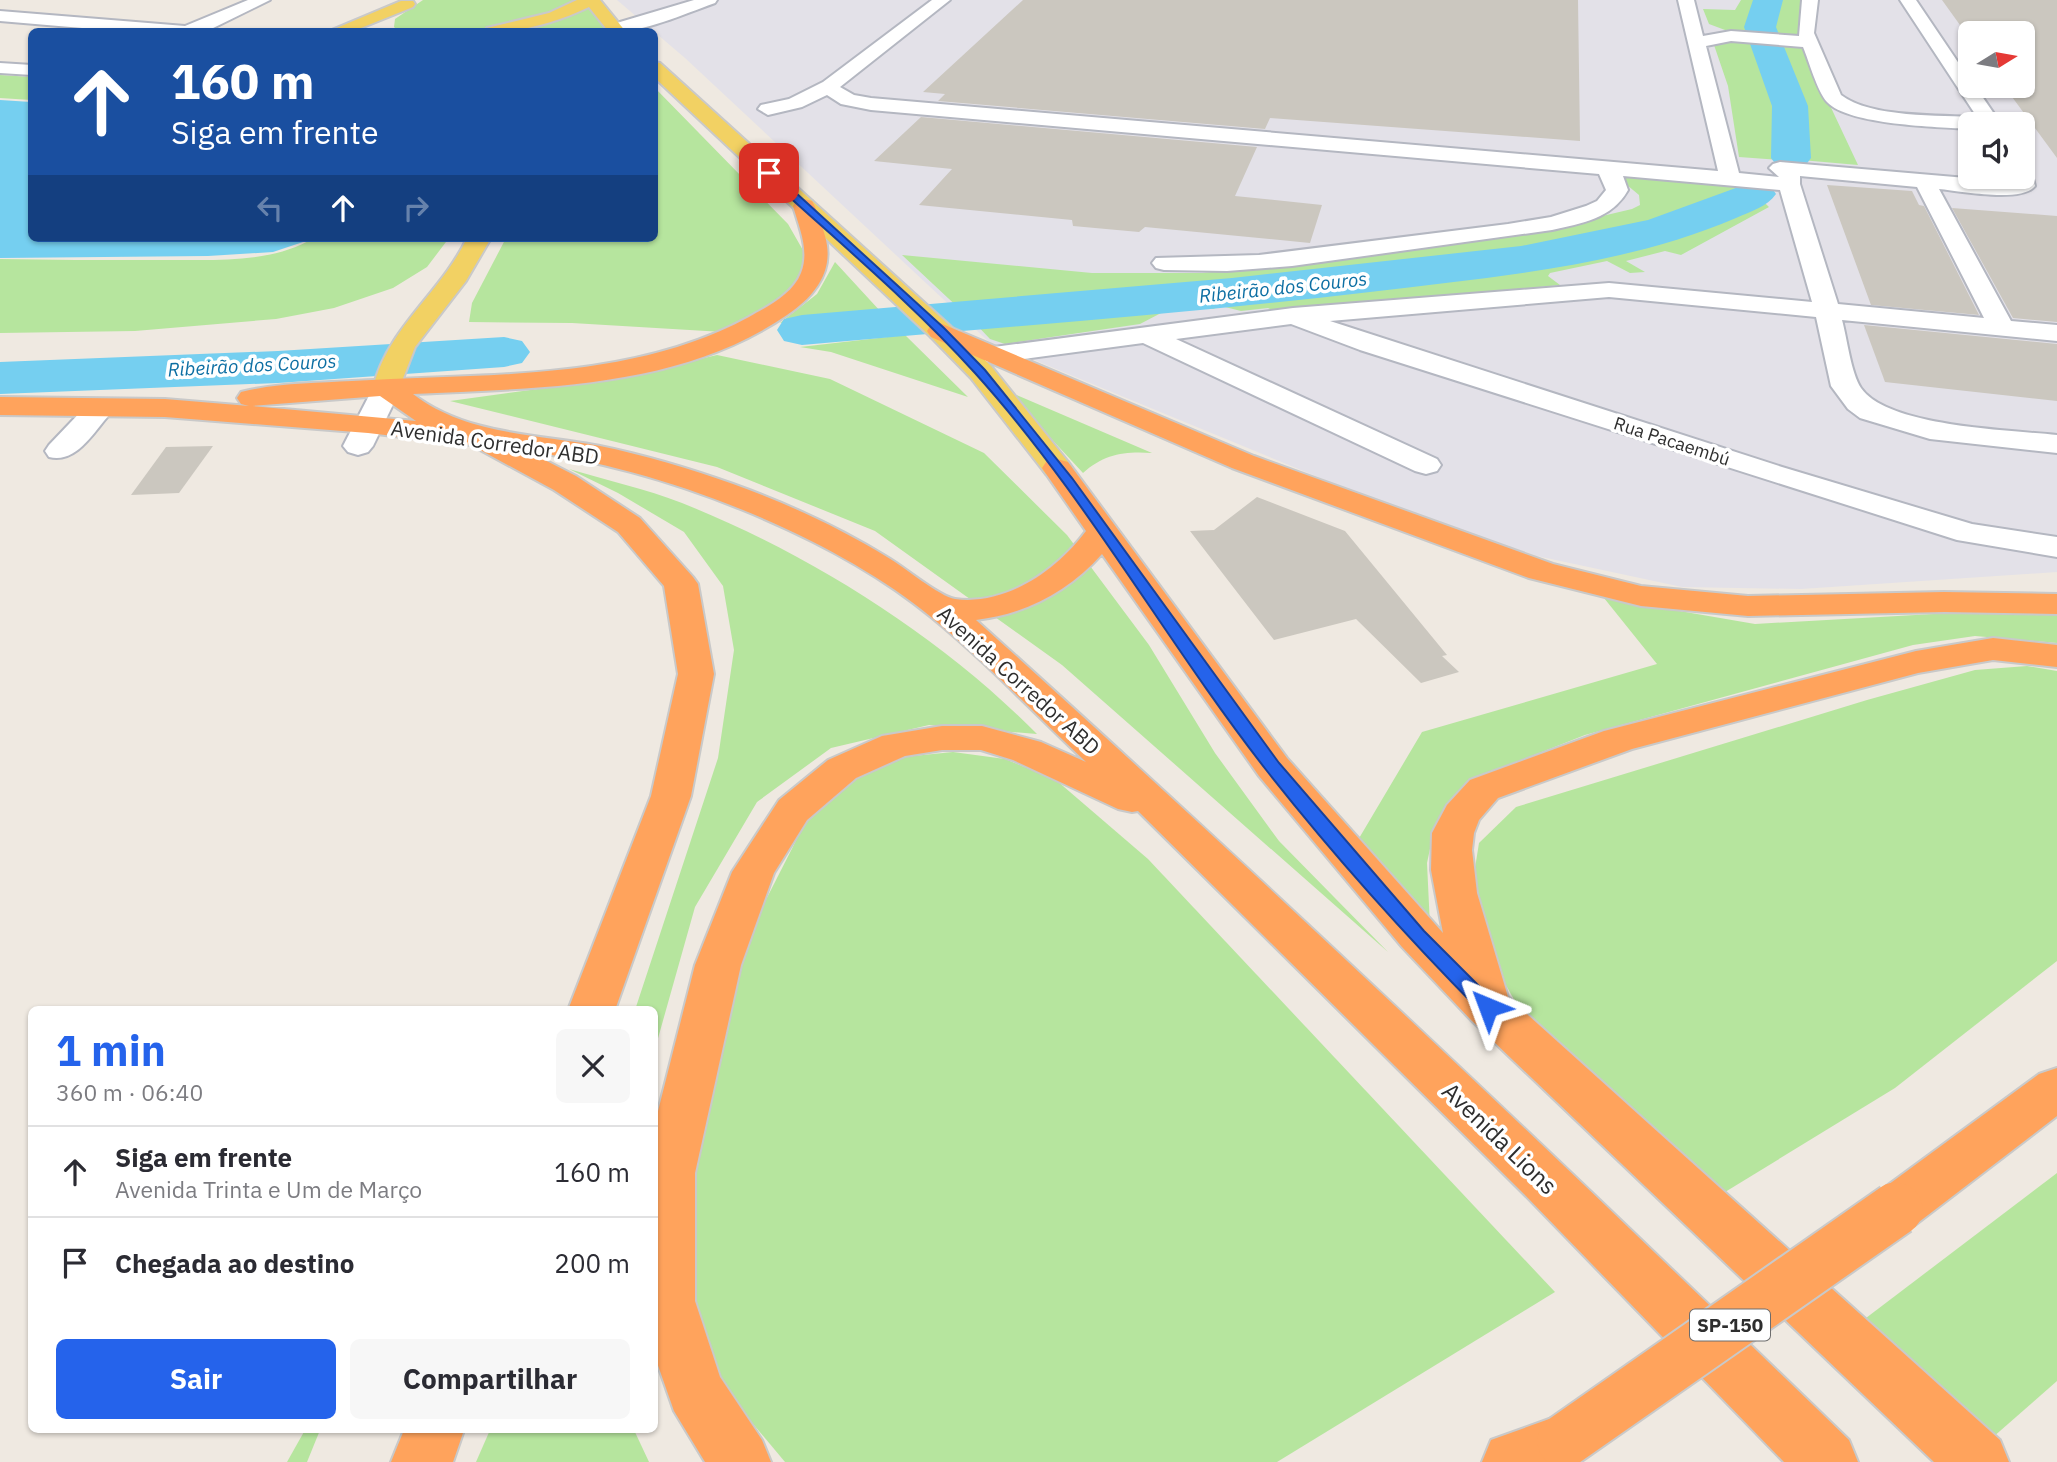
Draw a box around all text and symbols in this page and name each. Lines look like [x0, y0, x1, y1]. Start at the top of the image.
north arrow [1958, 21, 2035, 98]
map controls [1958, 21, 2035, 189]
text: 160 m [171, 49, 315, 112]
icon: ahead [56, 56, 147, 147]
text: Siga em frente [171, 111, 378, 153]
button: sound [1958, 112, 2035, 189]
pin [739, 143, 799, 203]
icon: arrive [750, 154, 788, 192]
icon: left [251, 189, 289, 227]
icon: ahead [324, 189, 362, 227]
icon: right [397, 189, 435, 227]
water label: Ribeirão dos Couros [1198, 266, 1368, 308]
water label: Ribeirão dos Couros [167, 349, 337, 381]
street label: Rua Pacaembú [1611, 411, 1733, 471]
street label: Avenida Corredor ABD [389, 414, 601, 470]
street label: Avenida Corredor ABD [932, 599, 1106, 761]
position arrow [1451, 970, 1525, 1044]
text: 1 min [56, 1023, 166, 1078]
button: close [556, 1029, 630, 1103]
street label: Avenida Lions [1435, 1075, 1565, 1201]
text: 360 m · 06:40 [56, 1077, 203, 1107]
text: Siga em frente [115, 1140, 292, 1174]
icon: ahead [56, 1153, 94, 1191]
text: 160 m [554, 1155, 630, 1189]
text: Avenida Trinta e Um de Março [115, 1174, 422, 1204]
icon: arrive [56, 1244, 94, 1282]
text: Chegada ao destino [115, 1246, 354, 1280]
text: 200 m [554, 1246, 630, 1280]
road number: SP-150 [1690, 1310, 1770, 1340]
button: Sair [56, 1339, 336, 1419]
button: Compartilhar [350, 1339, 630, 1419]

